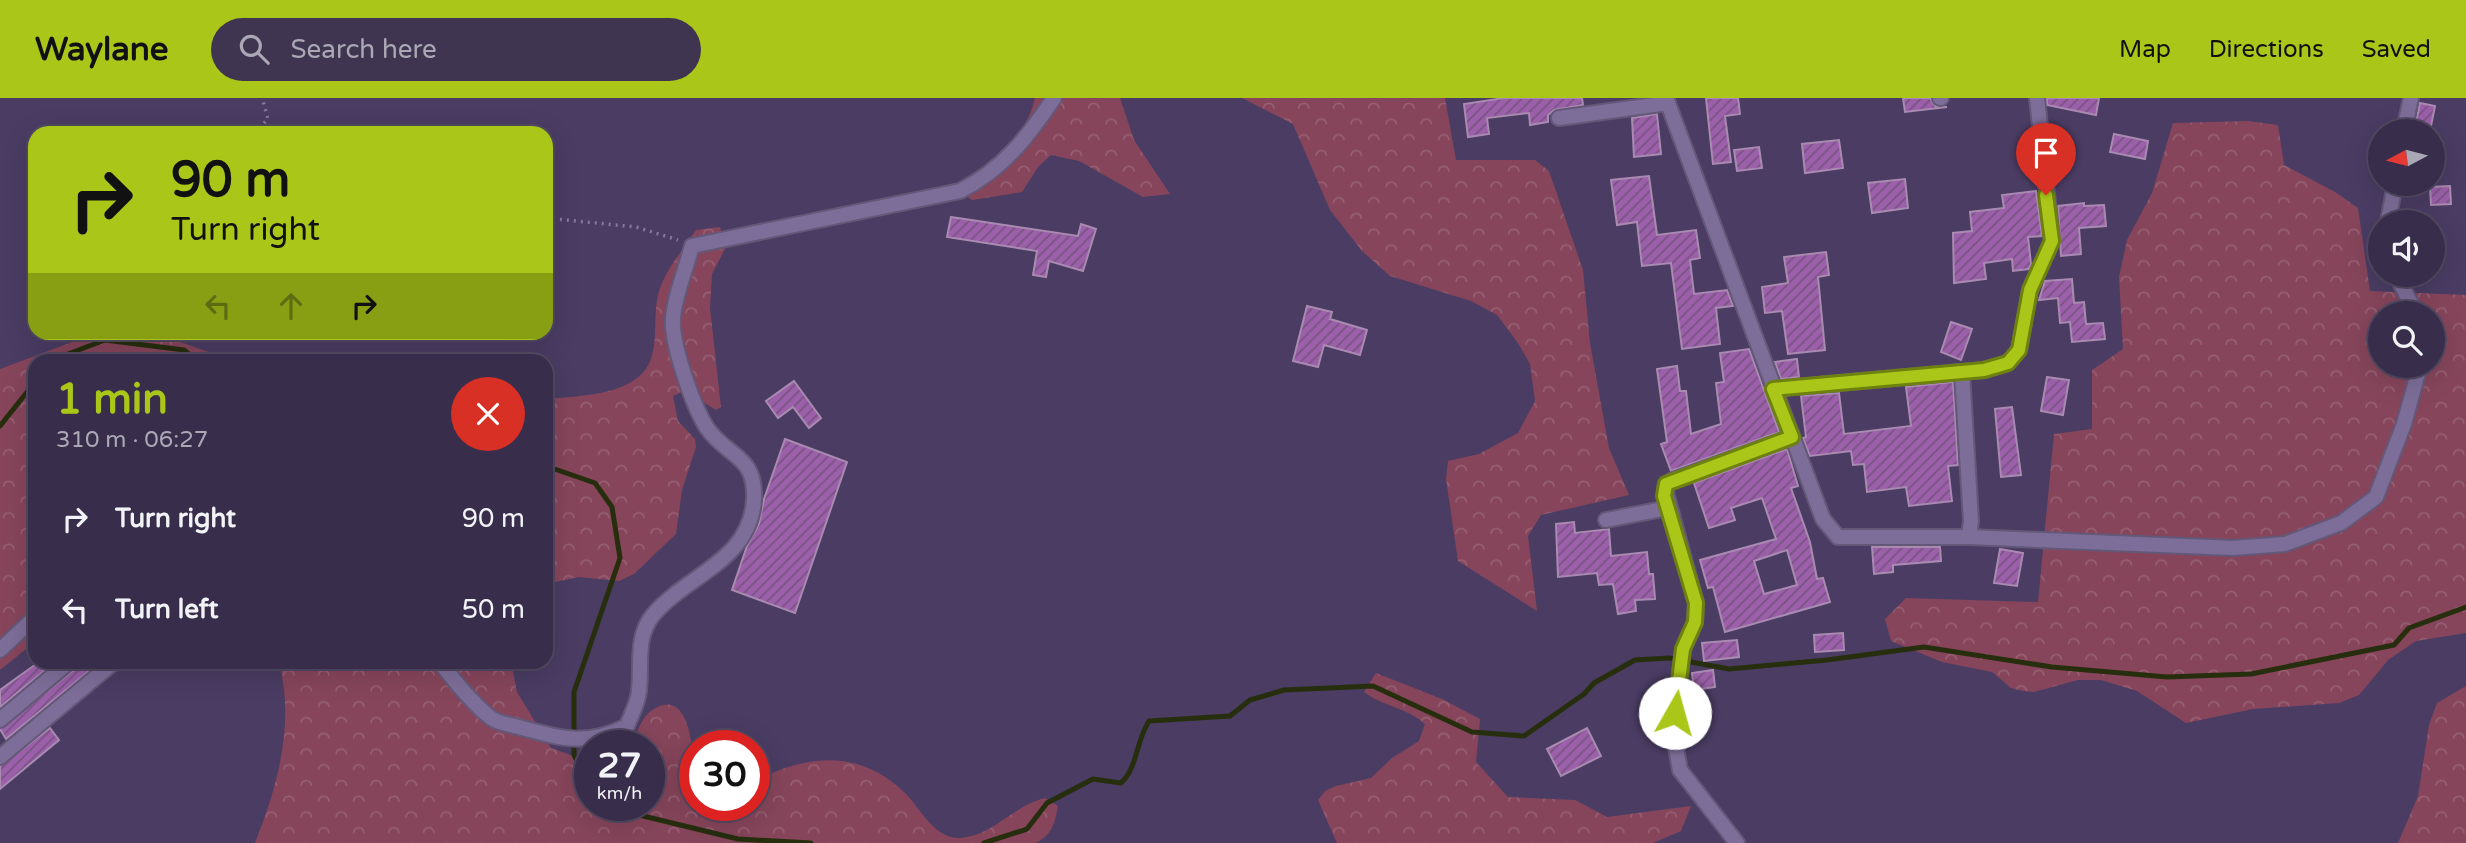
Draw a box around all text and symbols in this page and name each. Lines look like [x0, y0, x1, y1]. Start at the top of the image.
search box [211, 18, 701, 81]
text: Waylane [35, 30, 169, 69]
icon: search [235, 30, 273, 68]
text: Search here [291, 34, 437, 65]
text: Map [2119, 35, 2171, 64]
text: Directions [2209, 35, 2324, 64]
text: Saved [2362, 35, 2431, 64]
north arrow [2368, 119, 2445, 196]
map controls [2368, 119, 2445, 378]
pin [2016, 123, 2076, 195]
icon: arrive [2027, 134, 2065, 172]
text: 90 m [171, 151, 290, 210]
icon: right [56, 154, 147, 245]
button: sound [2368, 210, 2445, 287]
text: Turn right [171, 211, 320, 249]
icon: left [199, 287, 237, 325]
icon: ahead [272, 287, 310, 325]
icon: right [345, 287, 383, 325]
button: search [2368, 301, 2445, 378]
text: 1 min [56, 374, 168, 425]
button: close [451, 377, 525, 451]
text: 310 m · 06:27 [56, 426, 208, 454]
icon: right [56, 500, 94, 538]
text: Turn right [115, 503, 236, 534]
text: 90 m [462, 503, 525, 534]
icon: left [56, 591, 94, 629]
text: Turn left [115, 594, 218, 625]
text: 50 m [462, 594, 525, 625]
position arrow [1638, 676, 1712, 750]
speed limit sign: 30 [679, 730, 770, 821]
text: 27 [598, 745, 641, 787]
text: km/h [597, 782, 642, 804]

